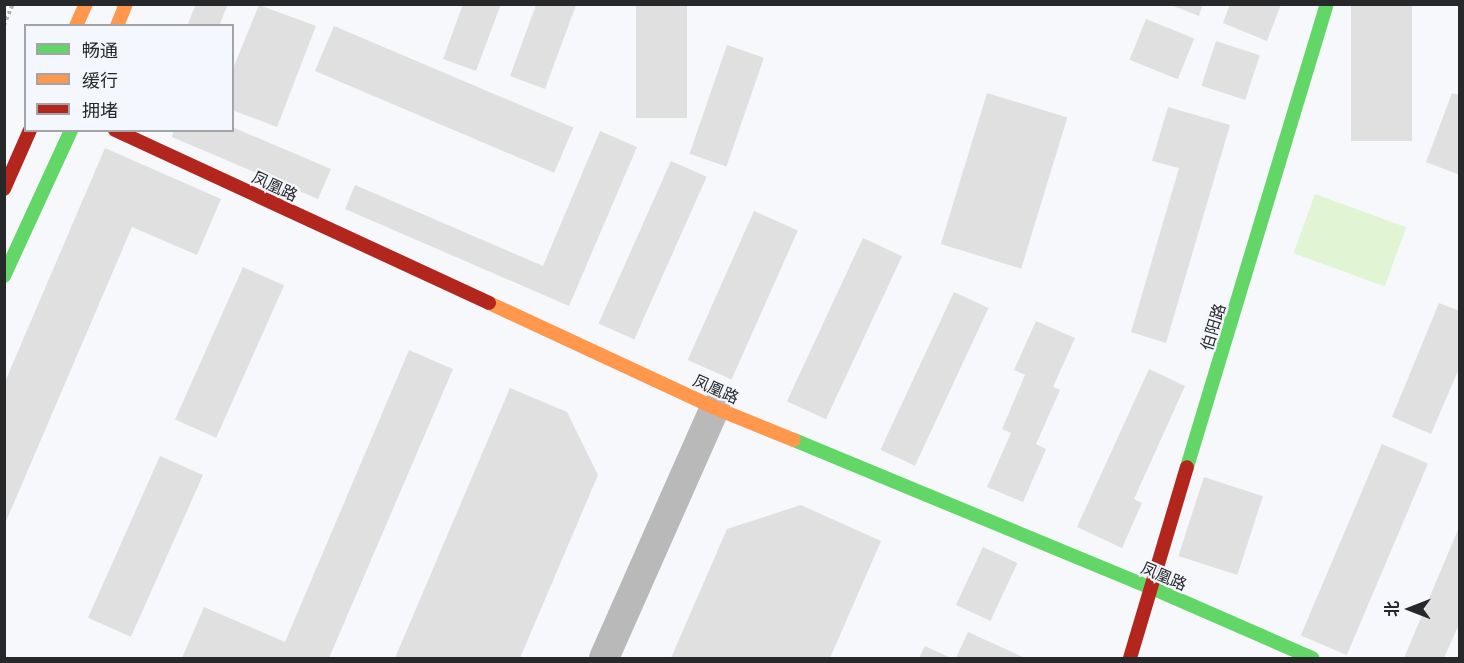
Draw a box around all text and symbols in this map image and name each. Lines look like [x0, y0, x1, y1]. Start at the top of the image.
legend [24, 24, 234, 132]
text: 畅通 [82, 40, 118, 62]
text: 缓行 [82, 70, 118, 92]
text: 拥堵 [82, 100, 118, 122]
street label: 凤凰路 [249, 167, 301, 205]
street label: 伯阳路 [1197, 301, 1229, 353]
street label: 凤凰路 [690, 370, 742, 408]
street label: 凤凰路 [1138, 558, 1190, 594]
north arrow [1380, 579, 1440, 639]
text: 北 [1382, 601, 1402, 617]

